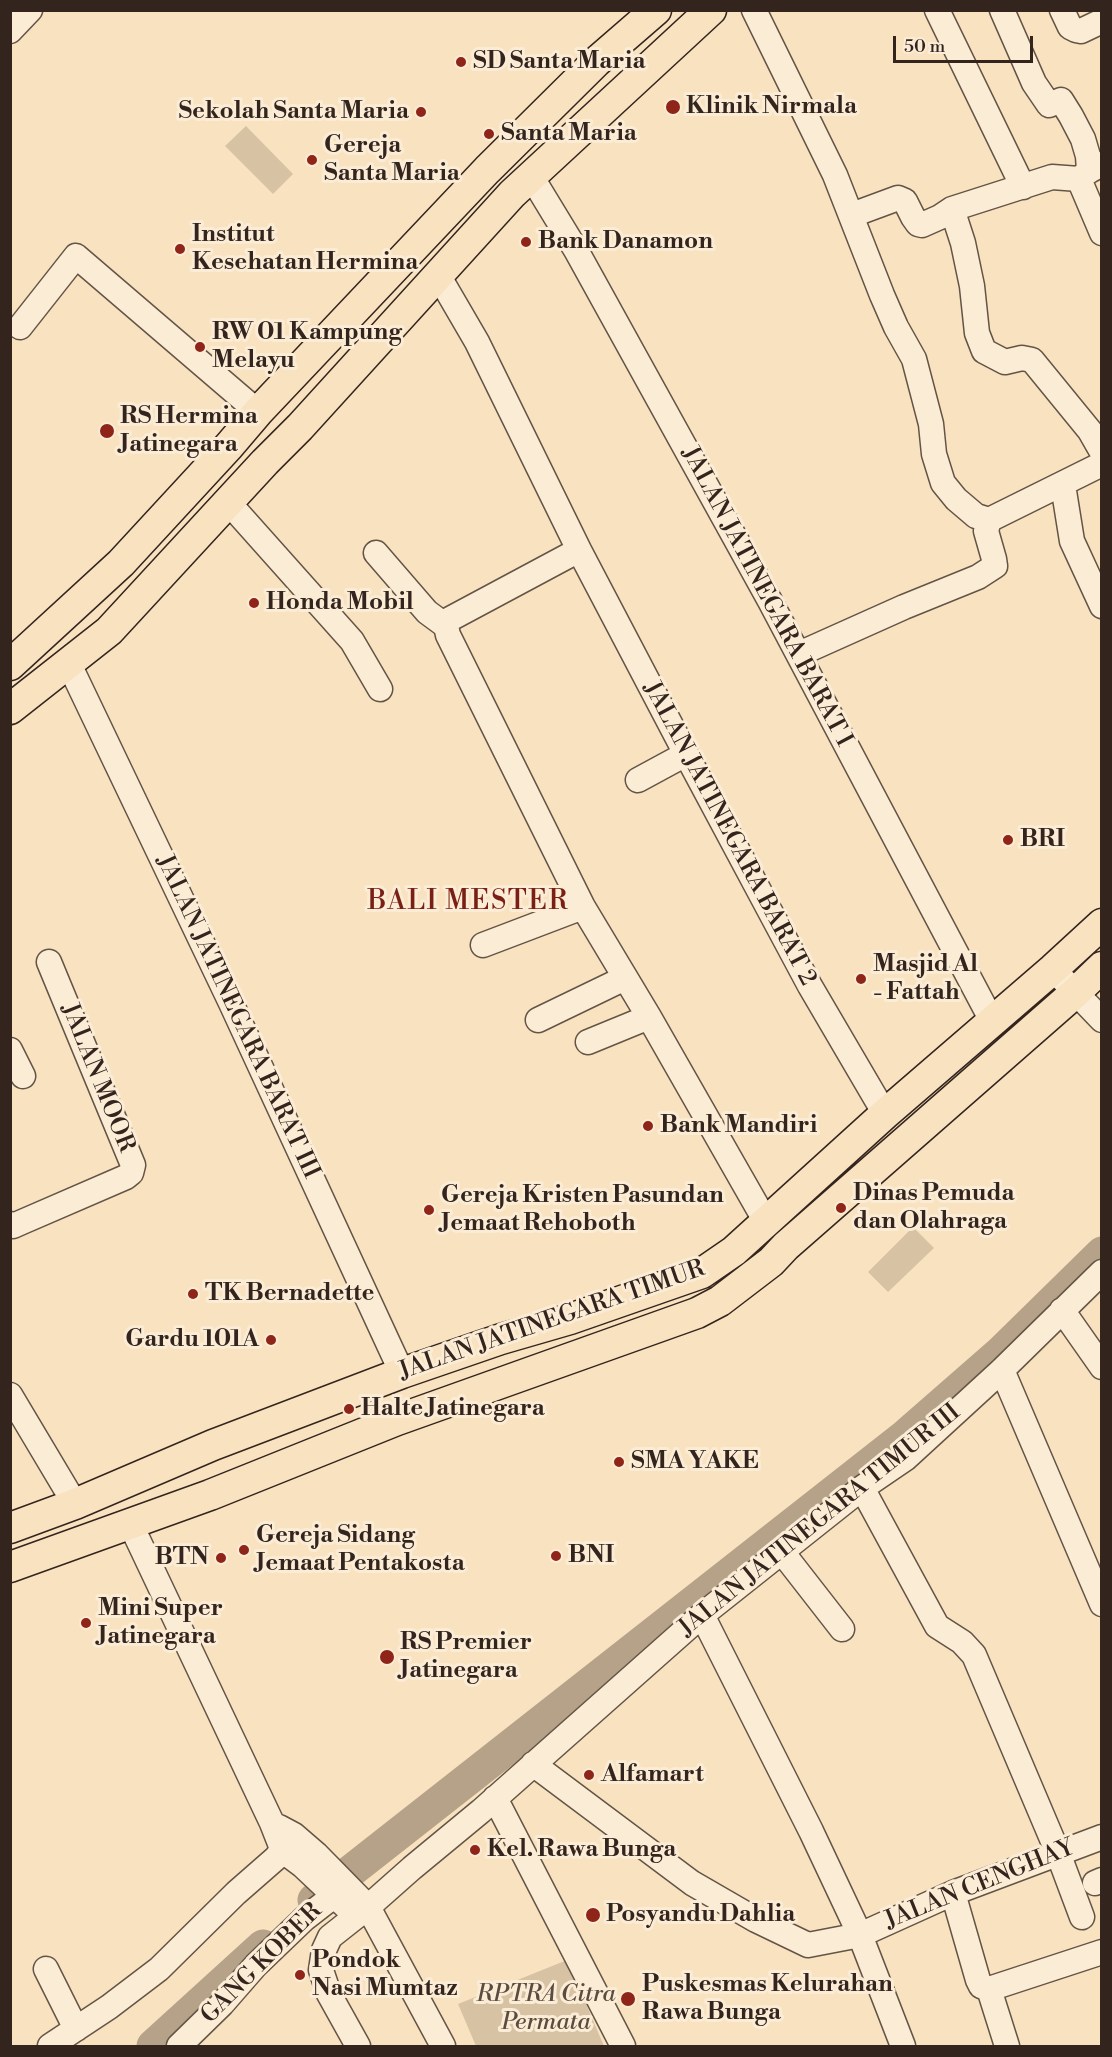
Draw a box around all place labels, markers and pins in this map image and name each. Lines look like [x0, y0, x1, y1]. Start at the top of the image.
place label: SD Santa Maria [473, 48, 645, 76]
marker: SD Santa Maria [454, 55, 468, 69]
place label: Klinik Nirmala [686, 93, 857, 121]
place label: Sekolah Santa Maria [178, 98, 409, 126]
marker: Klinik Nirmala [664, 98, 682, 116]
marker: Sekolah Santa Maria [414, 105, 428, 119]
place label: Santa Maria [501, 120, 637, 148]
marker: Santa Maria [482, 127, 496, 141]
place label: Gereja Santa Maria [324, 132, 460, 188]
marker: Gereja Santa Maria [305, 153, 319, 167]
place label: Institut Kesehatan Hermina [192, 221, 418, 277]
place label: Bank Danamon [538, 228, 713, 256]
marker: Bank Danamon [519, 235, 533, 249]
marker: Institut Kesehatan Hermina [173, 242, 187, 256]
place label: RW 01 Kampung Melayu [212, 319, 402, 375]
marker: RW 01 Kampung Melayu [193, 340, 207, 354]
place label: RS Hermina Jatinegara [120, 403, 258, 459]
marker: RS Hermina Jatinegara [98, 422, 116, 440]
place label: Honda Mobil [266, 589, 414, 617]
marker: Honda Mobil [247, 596, 261, 610]
place label: BRI [1020, 826, 1065, 854]
marker: BRI [1001, 833, 1015, 847]
place label: Masjid Al - Fattah [873, 951, 978, 1007]
marker: Masjid Al - Fattah [854, 972, 868, 986]
place label: Bank Mandiri [660, 1112, 817, 1140]
marker: Bank Mandiri [641, 1119, 655, 1133]
place label: Dinas Pemuda dan Olahraga [853, 1180, 1015, 1236]
place label: Gereja Kristen Pasundan Jemaat Rehoboth [441, 1182, 724, 1238]
marker: Dinas Pemuda dan Olahraga [834, 1201, 848, 1215]
marker: Gereja Kristen Pasundan Jemaat Rehoboth [422, 1203, 436, 1217]
place label: TK Bernadette [205, 1280, 374, 1308]
marker: TK Bernadette [186, 1287, 200, 1301]
place label: Gardu 101A [125, 1326, 259, 1354]
marker: Gardu 101A [264, 1333, 278, 1347]
place label: Halte Jatinegara [361, 1395, 545, 1423]
marker: Halte Jatinegara [342, 1402, 356, 1416]
place label: SMA YAKE [631, 1448, 759, 1476]
marker: SMA YAKE [612, 1455, 626, 1469]
place label: Gereja Sidang Jemaat Pentakosta [256, 1522, 465, 1578]
place label: BNI [568, 1542, 614, 1570]
marker: Gereja Sidang Jemaat Pentakosta [237, 1543, 251, 1557]
place label: BTN [155, 1544, 209, 1572]
marker: BNI [549, 1549, 563, 1563]
marker: BTN [214, 1551, 228, 1565]
place label: Mini Super Jatinegara [98, 1595, 223, 1651]
marker: Mini Super Jatinegara [79, 1616, 93, 1630]
place label: RS Premier Jatinegara [400, 1629, 532, 1685]
marker: RS Premier Jatinegara [378, 1648, 396, 1666]
place label: Alfamart [601, 1761, 704, 1789]
marker: Alfamart [582, 1768, 596, 1782]
place label: Kel. Rawa Bunga [487, 1836, 676, 1864]
marker: Kel. Rawa Bunga [468, 1843, 482, 1857]
place label: Posyandu Dahlia [606, 1901, 795, 1929]
marker: Posyandu Dahlia [584, 1906, 602, 1924]
place label: Pondok Nasi Mumtaz [312, 1947, 458, 2003]
marker: Pondok Nasi Mumtaz [293, 1968, 307, 1982]
place label: Puskesmas Kelurahan Rawa Bunga [642, 1971, 893, 2027]
marker: Puskesmas Kelurahan Rawa Bunga [619, 1990, 637, 2008]

